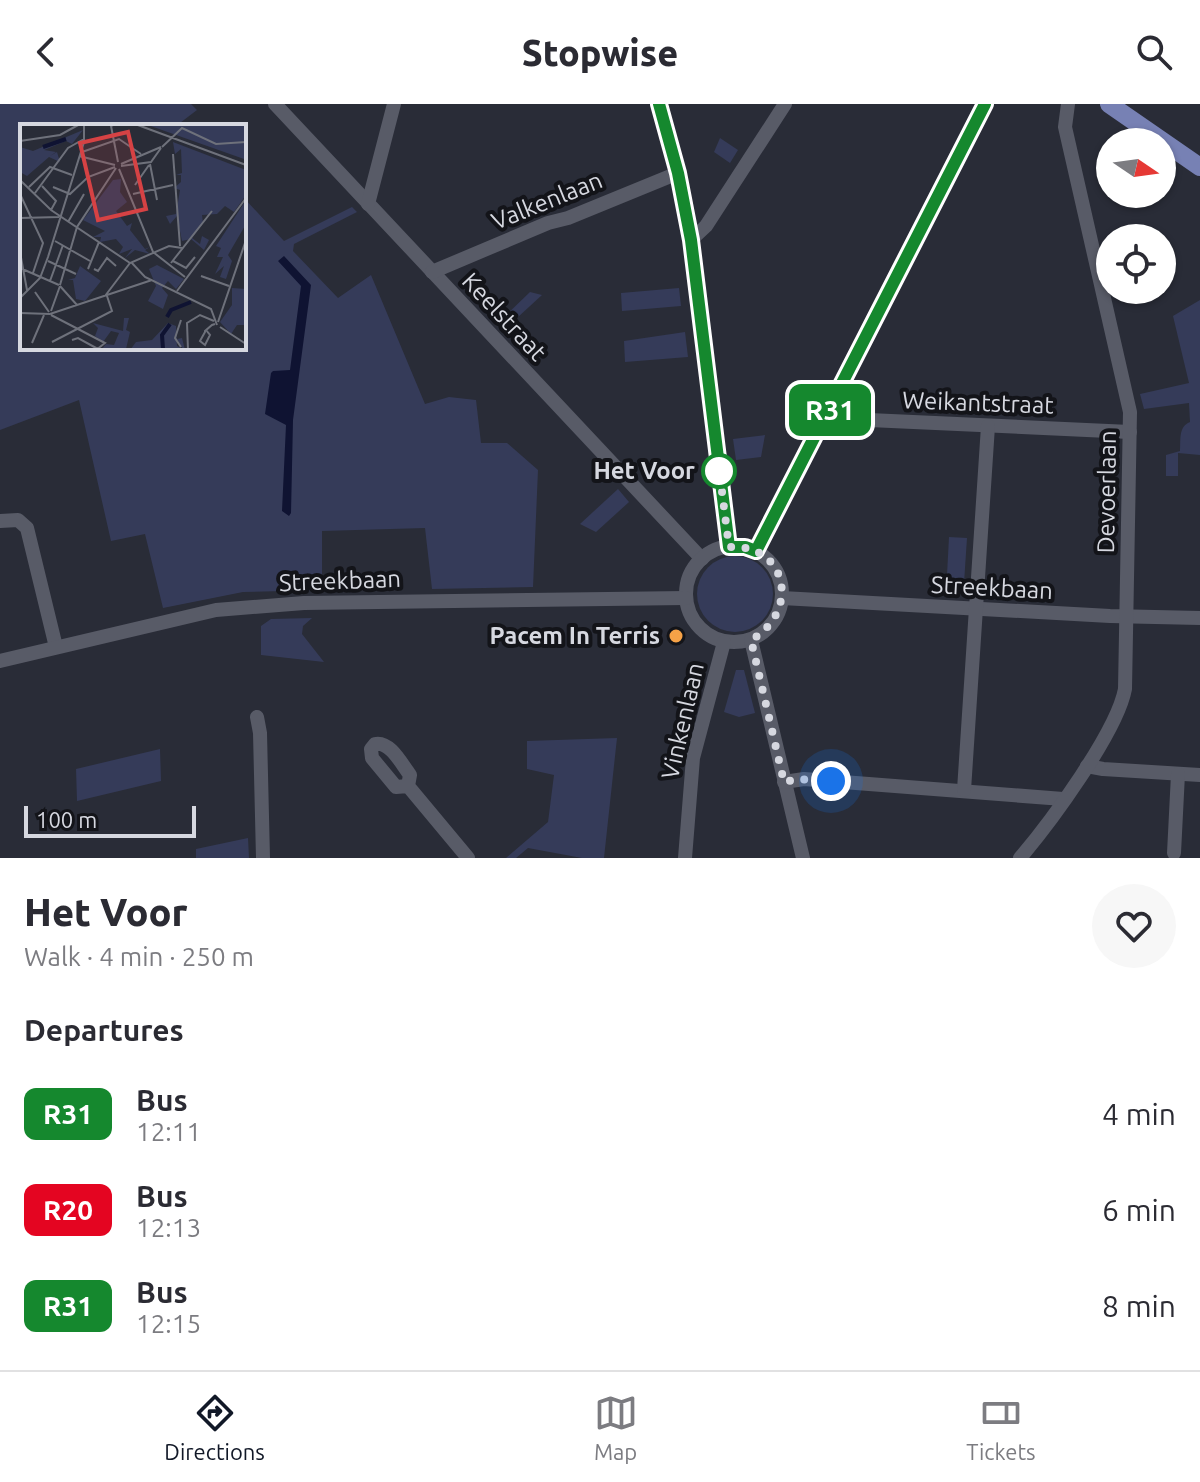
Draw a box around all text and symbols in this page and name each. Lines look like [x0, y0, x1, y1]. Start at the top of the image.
icon: back [24, 30, 68, 74]
icon: search [1132, 30, 1176, 74]
text: Stopwise [522, 32, 678, 73]
inset map [20, 124, 246, 350]
north arrow [1096, 128, 1176, 208]
map controls [1096, 128, 1176, 304]
street label: Valkenlaan [488, 166, 606, 235]
button: locate [1096, 224, 1176, 304]
street label: Keelstraat [457, 267, 552, 367]
line badge: R31 [784, 384, 876, 436]
street label: Weikantstraat [902, 386, 1055, 419]
text: R31 [805, 394, 855, 425]
street label: Devoerlaan [1092, 430, 1121, 554]
marker: Het Voor [702, 454, 736, 488]
place label: Het Voor [593, 457, 695, 484]
street label: Streekbaan [278, 565, 401, 596]
street label: Streekbaan [930, 571, 1054, 604]
place label: Pacem In Terris [489, 622, 660, 649]
marker: Pacem In Terris [667, 627, 685, 645]
street label: Vinkenlaan [656, 660, 709, 782]
your location [811, 761, 851, 801]
scale bar [24, 802, 196, 838]
text: 100 m [36, 807, 97, 832]
button: heart [1092, 884, 1176, 968]
text: Het Voor [24, 891, 188, 933]
text: Walk · 4 min · 250 m [24, 942, 254, 971]
text: Departures [24, 1013, 184, 1047]
text: Bus [136, 1083, 188, 1117]
text: 4 min [1102, 1097, 1176, 1131]
text: R31 [43, 1098, 93, 1129]
text: 12:11 [136, 1117, 201, 1146]
text: Bus [136, 1179, 188, 1213]
text: 6 min [1102, 1193, 1176, 1227]
text: R20 [43, 1194, 93, 1225]
text: 12:13 [136, 1213, 201, 1242]
text: Bus [136, 1275, 188, 1309]
text: 8 min [1102, 1289, 1176, 1323]
text: R31 [43, 1290, 93, 1321]
text: 12:15 [136, 1309, 201, 1338]
tab: Directions [164, 1391, 265, 1464]
tab: Map [594, 1391, 638, 1464]
tab: Tickets [966, 1391, 1036, 1464]

